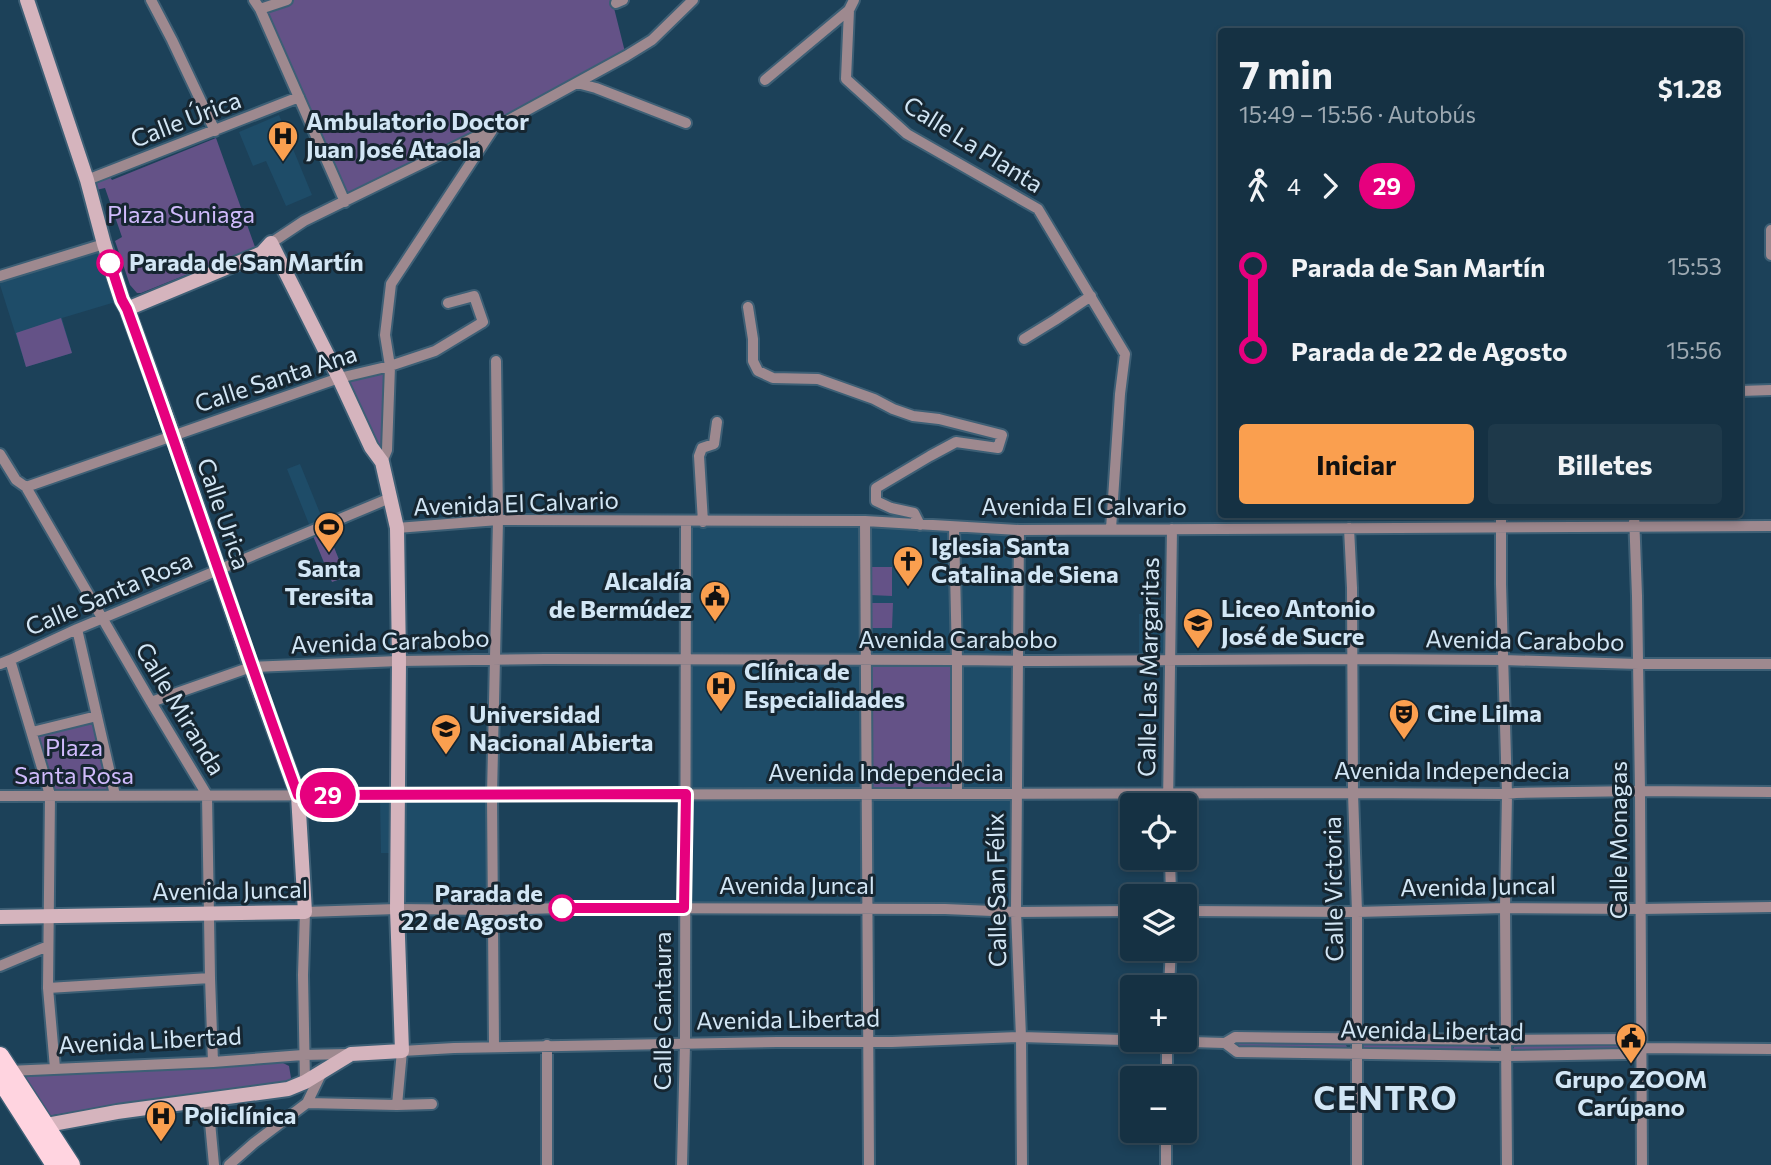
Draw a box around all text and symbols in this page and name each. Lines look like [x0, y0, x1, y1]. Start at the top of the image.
text: 7 min [1239, 50, 1333, 97]
text: $1.28 [1658, 72, 1722, 103]
street label: Calle Úrica [126, 84, 245, 153]
street label: Calle La Planta [899, 89, 1049, 198]
text: 15:49 – 15:56 · Autobús [1239, 100, 1476, 128]
place label: Ambulatorio Doctor Juan José Ataola [306, 106, 529, 163]
hospital icon: Ambulatorio Doctor Juan José Ataola [266, 119, 300, 163]
icon: walk [1239, 167, 1277, 205]
icon: forward [1311, 167, 1349, 205]
text: 29 [1373, 171, 1401, 200]
text: 4 [1287, 172, 1301, 200]
park label: Plaza Suniaga [107, 199, 255, 228]
place label: Parada de San Martín [129, 247, 364, 276]
marker: Parada de San Martín [97, 250, 123, 276]
text: Parada de San Martín [1291, 251, 1545, 282]
text: 15:53 [1667, 252, 1722, 280]
text: Parada de 22 de Agosto [1291, 335, 1568, 366]
text: 15:56 [1666, 336, 1722, 364]
street label: Calle Santa Ana [191, 338, 360, 417]
button: Iniciar [1239, 424, 1474, 504]
button: Billetes [1488, 424, 1722, 504]
street label: Calle Urica [192, 454, 257, 573]
street label: Avenida El Calvario [413, 484, 619, 521]
street label: Avenida El Calvario [981, 491, 1187, 520]
sports icon: Santa Teresita [312, 510, 346, 554]
place label: Iglesia Santa Catalina de Siena [931, 531, 1119, 588]
street label: Calle Santa Rosa [21, 544, 196, 641]
church icon: Iglesia Santa Catalina de Siena [891, 544, 925, 588]
place label: Santa Teresita [284, 553, 374, 610]
street label: Calle Las Margaritas [1131, 557, 1164, 777]
place label: Alcaldía de Bermúdez [549, 566, 692, 623]
public building icon: Alcaldía de Bermúdez [698, 579, 732, 623]
place label: Liceo Antonio José de Sucre [1221, 593, 1375, 650]
school or university icon: Liceo Antonio José de Sucre [1181, 606, 1215, 650]
street label: Avenida Carabobo [290, 623, 490, 658]
street label: Avenida Carabobo [1425, 623, 1625, 656]
street label: Avenida Carabobo [858, 624, 1058, 653]
street label: Calle Miranda [130, 637, 232, 780]
place label: Clínica de Especialidades [744, 656, 905, 713]
hospital icon: Clínica de Especialidades [704, 669, 738, 713]
theatre icon: Cine Lilma [1387, 697, 1421, 741]
place label: Cine Lilma [1427, 698, 1542, 727]
place label: Universidad Nacional Abierta [469, 699, 653, 756]
school or university icon: Universidad Nacional Abierta [429, 712, 463, 756]
park label: Plaza Santa Rosa [14, 732, 134, 789]
street label: Avenida Independecia [1334, 755, 1570, 784]
street label: Avenida Independecia [768, 757, 1004, 786]
street label: Calle Monagas [1603, 761, 1632, 919]
line badge: 29 [296, 772, 360, 818]
text: 29 [314, 780, 342, 809]
map controls [1120, 793, 1197, 1143]
button: locate [1120, 793, 1197, 870]
street label: Calle San Félix [980, 812, 1011, 967]
street label: Calle Victoria [1317, 816, 1348, 962]
street label: Avenida Juncal [719, 870, 875, 899]
street label: Avenida Juncal [1400, 870, 1556, 901]
street label: Avenida Juncal [152, 874, 308, 905]
place label: Parada de 22 de Agosto [401, 878, 543, 935]
button: layers [1120, 884, 1197, 961]
marker: Parada de 22 de Agosto [549, 895, 575, 921]
street label: Calle Cantaura [647, 932, 676, 1090]
button: + [1120, 975, 1197, 1052]
street label: Avenida Libertad [696, 1002, 880, 1035]
street label: Avenida Libertad [1340, 1013, 1524, 1046]
street label: Avenida Libertad [57, 1020, 242, 1059]
public building icon: Grupo ZOOM Carúpano [1614, 1021, 1648, 1065]
place label: Grupo ZOOM Carúpano [1555, 1064, 1707, 1121]
button: − [1120, 1066, 1197, 1143]
district label: CENTRO [1313, 1077, 1459, 1117]
hospital icon: Policlínica [144, 1099, 178, 1143]
place label: Policlínica [184, 1100, 297, 1129]

